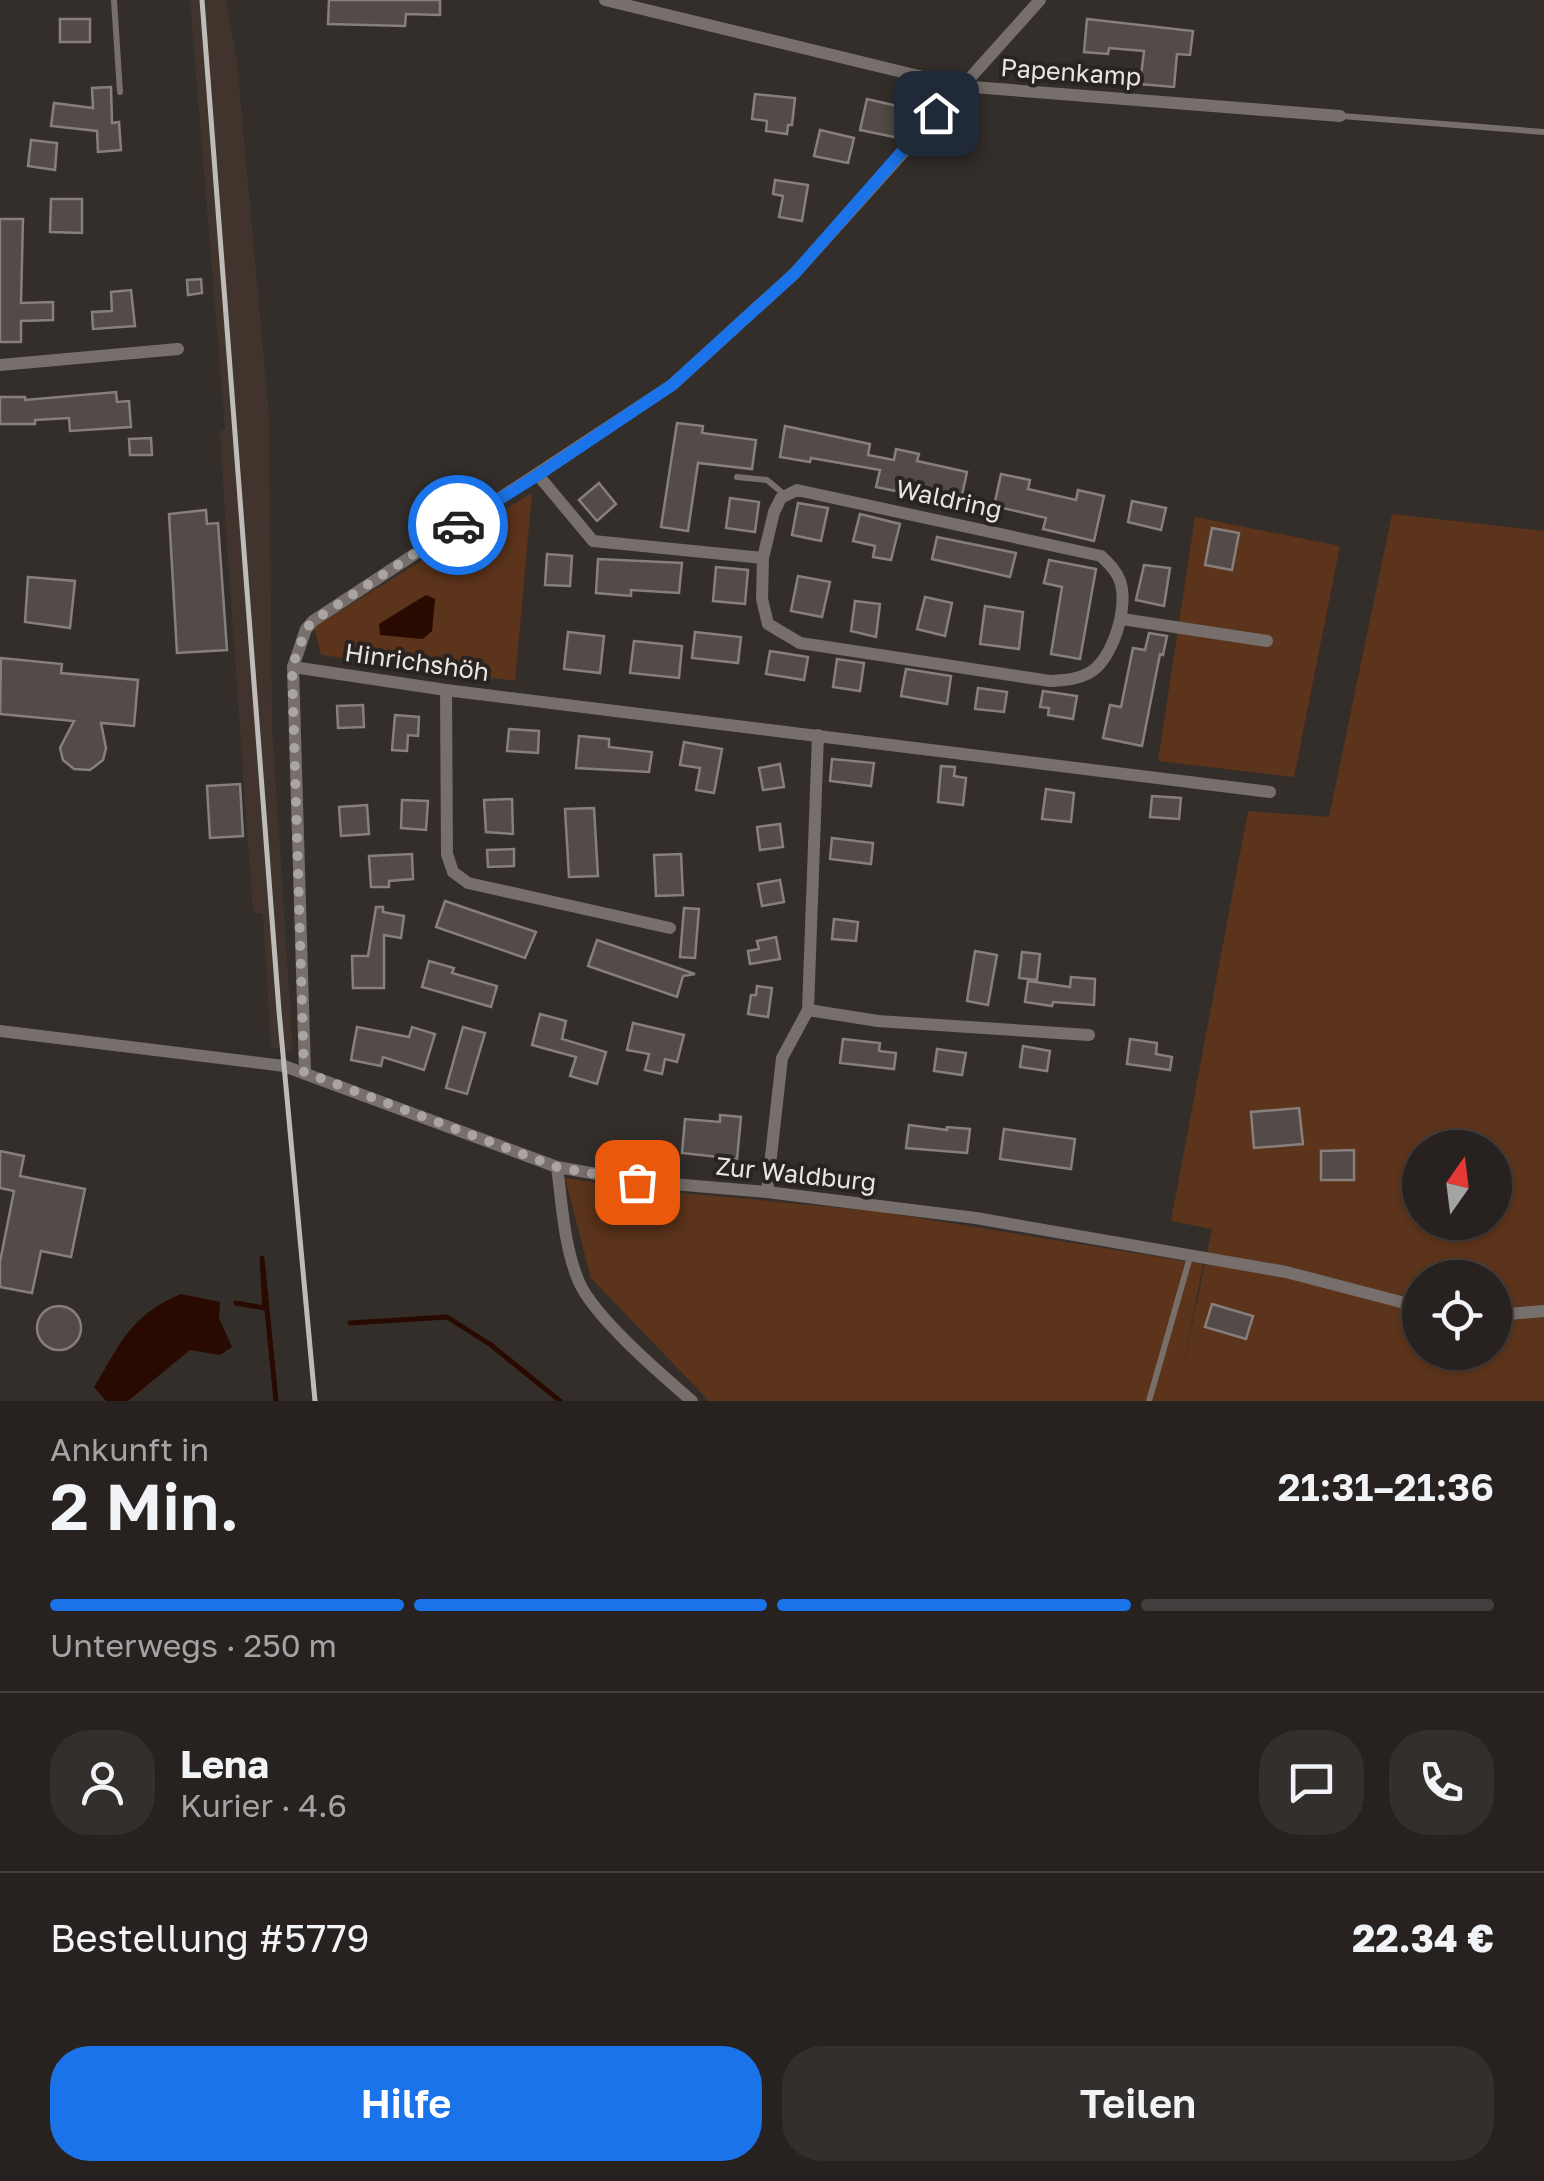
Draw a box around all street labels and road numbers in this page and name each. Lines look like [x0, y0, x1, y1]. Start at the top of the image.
street label: Papenkamp [1000, 51, 1142, 92]
street label: Waldring [893, 472, 1005, 525]
street label: Hinrichshöh [343, 636, 491, 687]
street label: Zur Waldburg [714, 1150, 878, 1197]

